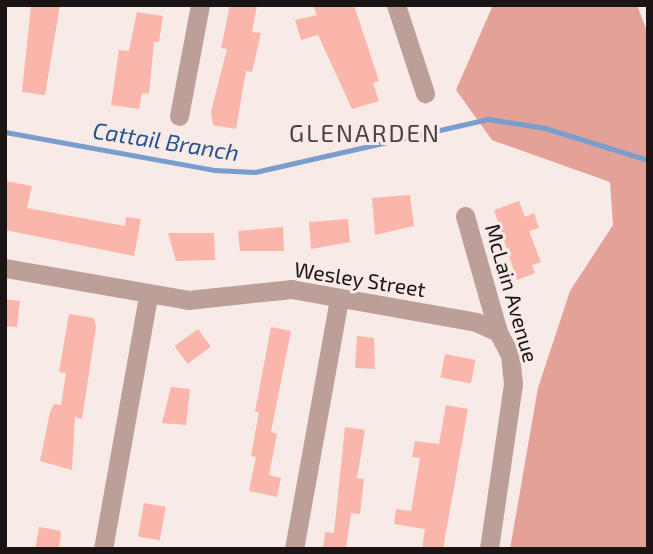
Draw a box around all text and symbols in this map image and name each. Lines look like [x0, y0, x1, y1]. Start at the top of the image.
water label: Cattail Branch [91, 116, 241, 166]
district label: GLENARDEN [290, 119, 440, 147]
street label: McLain Avenue [480, 221, 544, 365]
street label: Wesley Street [292, 256, 428, 302]

